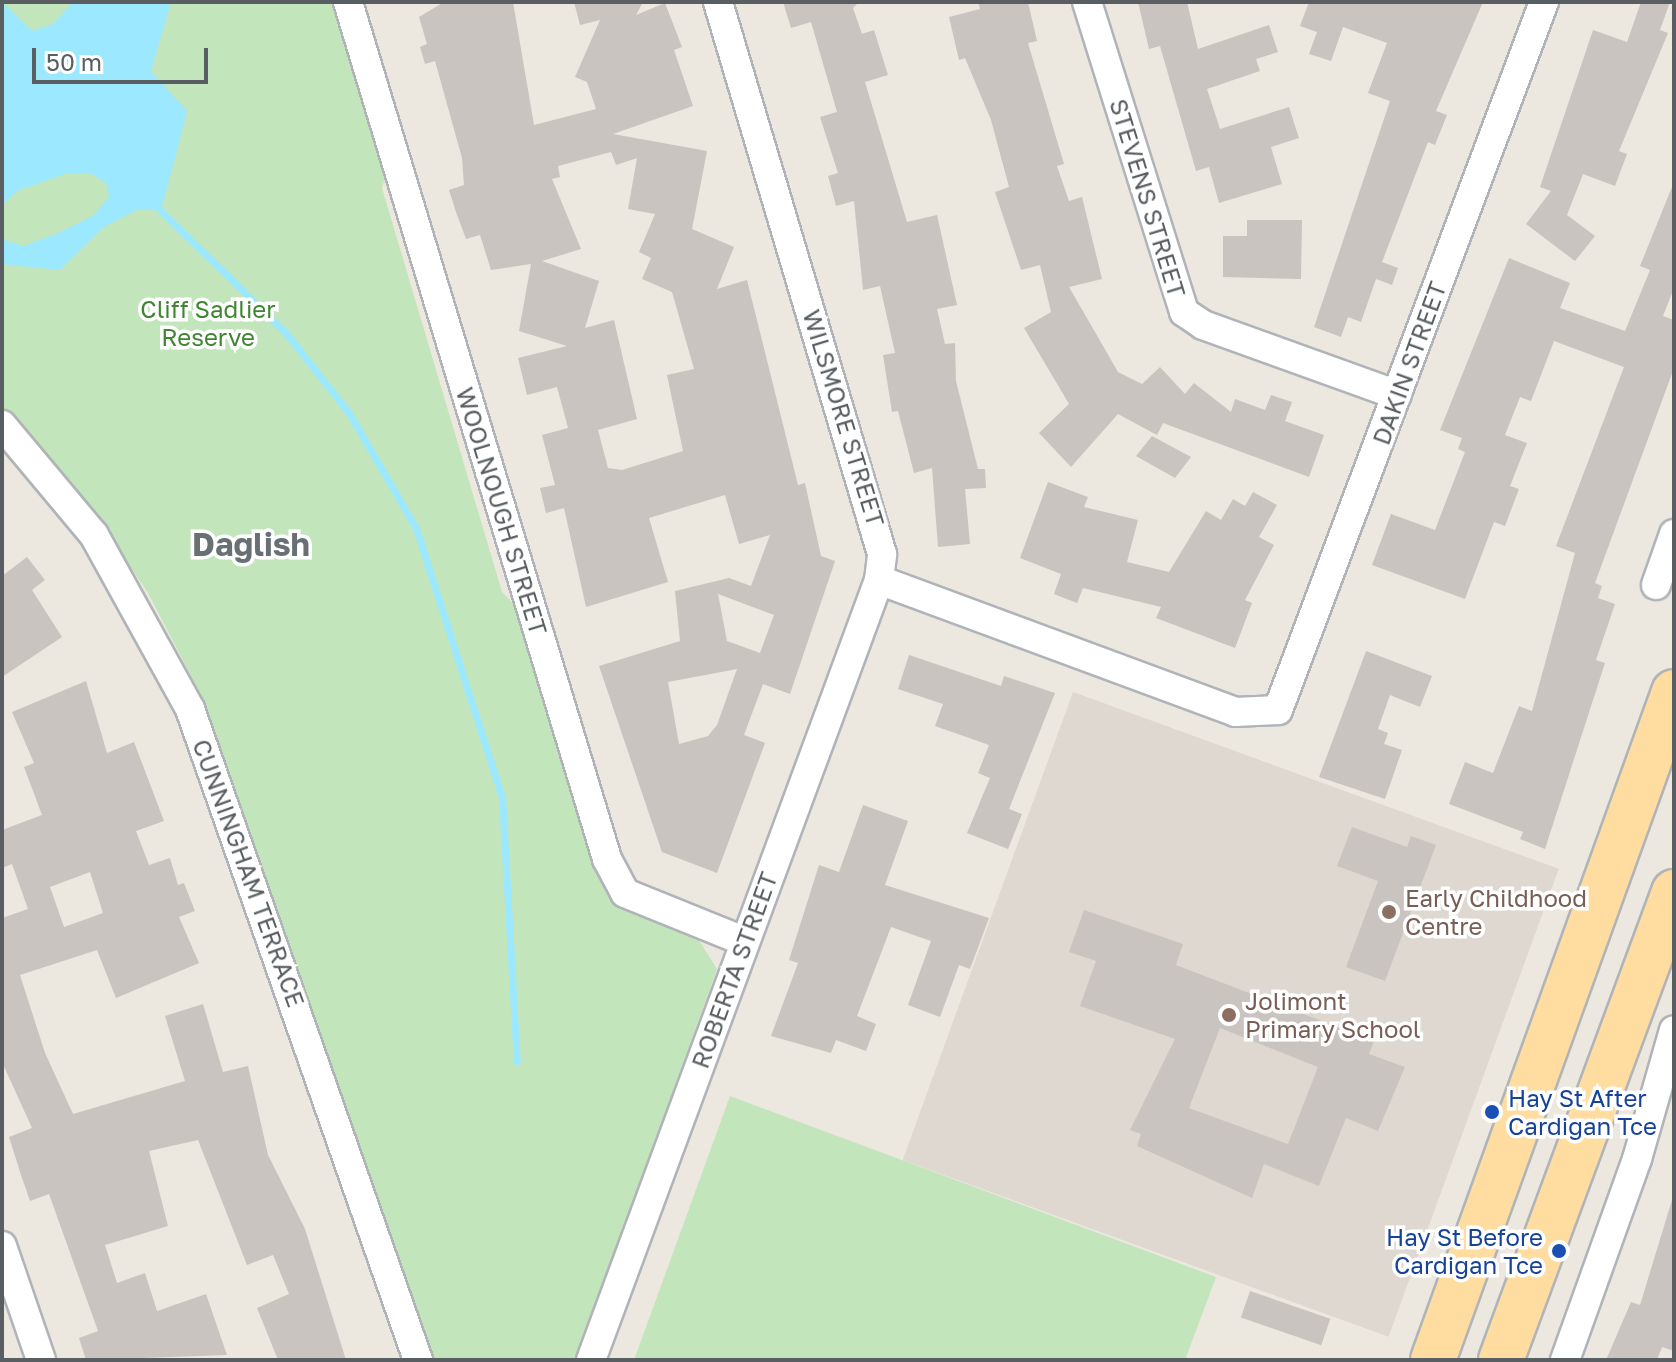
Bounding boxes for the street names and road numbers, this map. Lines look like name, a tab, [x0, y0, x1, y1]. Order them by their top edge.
street label: STEVENS STREET	[1104, 95, 1192, 301]
street label: DAKIN STREET	[1366, 278, 1452, 448]
street label: WILSMORE STREET	[797, 306, 891, 530]
street label: WOOLNOUGH STREET	[451, 384, 553, 638]
street label: CUNNINGHAM TERRACE	[187, 735, 311, 1011]
street label: ROBERTA STREET	[685, 868, 783, 1072]

